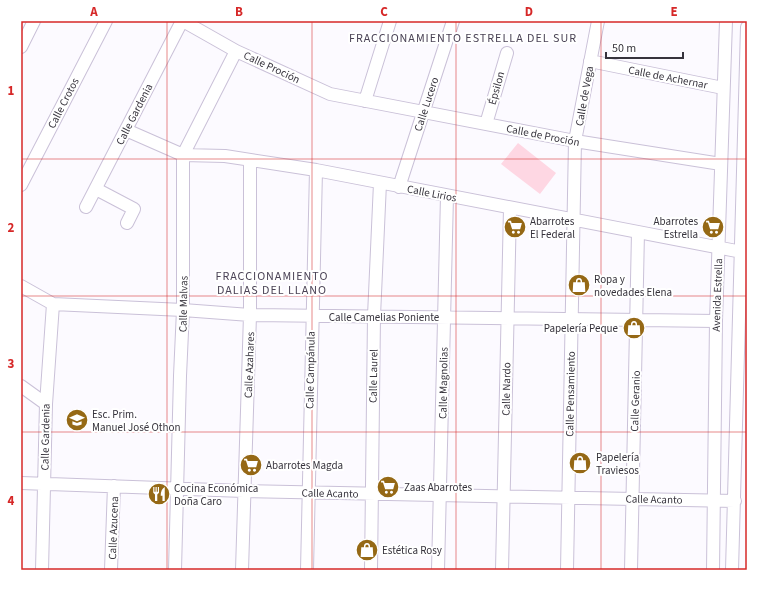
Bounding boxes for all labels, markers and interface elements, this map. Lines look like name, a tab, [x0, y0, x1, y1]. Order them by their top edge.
text: A	[89, 3, 98, 21]
text: B	[235, 3, 243, 21]
text: C	[380, 3, 388, 21]
text: D	[525, 3, 533, 21]
text: E	[670, 3, 678, 21]
district label: FRACCIONAMIENTO ESTRELLA DEL SUR	[349, 30, 577, 47]
scale bar	[606, 34, 683, 60]
text: 50 m	[612, 40, 636, 57]
street label: Calle Proción	[241, 48, 302, 87]
street label: Calle de Achernar	[627, 62, 709, 93]
street label: Calle de Vega	[572, 65, 597, 127]
street label: Épsilon	[485, 70, 508, 107]
street label: Calle Crotos	[44, 75, 83, 131]
street label: Calle Lucero	[411, 75, 442, 133]
street label: Calle Gardenia	[113, 81, 156, 147]
text: 1	[8, 82, 15, 100]
street label: Calle de Proción	[505, 121, 581, 150]
street label: Calle Lirios	[406, 181, 458, 206]
supermarket icon: Abarrotes El Federal	[502, 214, 528, 240]
place label: Abarrotes El Federal	[530, 214, 575, 242]
place label: Abarrotes Estrella	[654, 214, 698, 242]
supermarket icon: Abarrotes Estrella	[700, 214, 726, 240]
text: 2	[8, 219, 15, 237]
street label: Avenida Estrella	[709, 258, 726, 332]
district label: FRACCIONAMIENTO DALIAS DEL LLANO	[216, 268, 328, 299]
shop icon: Ropa y novedades Elena	[566, 272, 592, 298]
place label: Ropa y novedades Elena	[594, 272, 672, 300]
street label: Calle Malvas	[176, 275, 191, 332]
street label: Calle Camelias Poniente	[329, 310, 440, 325]
shop icon: Papelería Peque	[621, 315, 647, 341]
place label: Papelería Peque	[544, 321, 619, 336]
street label: Calle Azahares	[241, 331, 258, 398]
street label: Calle Campánula	[302, 331, 319, 409]
street label: Calle Magnolias	[435, 347, 452, 419]
street label: Calle Laurel	[366, 349, 381, 403]
street label: Calle Pensamiento	[562, 351, 579, 437]
text: 3	[8, 355, 15, 373]
street label: Calle Nardo	[499, 362, 514, 416]
street label: Calle Geranio	[627, 370, 644, 432]
street label: Calle Gardenia	[37, 403, 54, 471]
school or university icon: Esc. Prim. Manuel José Othon	[64, 407, 90, 433]
place label: Esc. Prim. Manuel José Othon	[92, 407, 180, 435]
shop icon: Papelería Traviesos	[567, 450, 593, 476]
place label: Papelería Traviesos	[596, 450, 639, 478]
supermarket icon: Abarrotes Magda	[238, 452, 264, 478]
place label: Abarrotes Magda	[266, 458, 343, 473]
supermarket icon: Zaas Abarrotes	[375, 474, 401, 500]
place label: Zaas Abarrotes	[404, 480, 472, 495]
restaurant icon: Cocina Económica Doña Caro	[146, 481, 172, 507]
place label: Cocina Económica Doña Caro	[174, 481, 258, 509]
street label: Calle Acanto	[301, 486, 359, 501]
text: 4	[8, 492, 15, 510]
street label: Calle Acanto	[625, 492, 683, 507]
street label: Calle Azucena	[105, 496, 122, 560]
shop icon: Estética Rosy	[354, 537, 380, 563]
place label: Estética Rosy	[382, 543, 442, 558]

